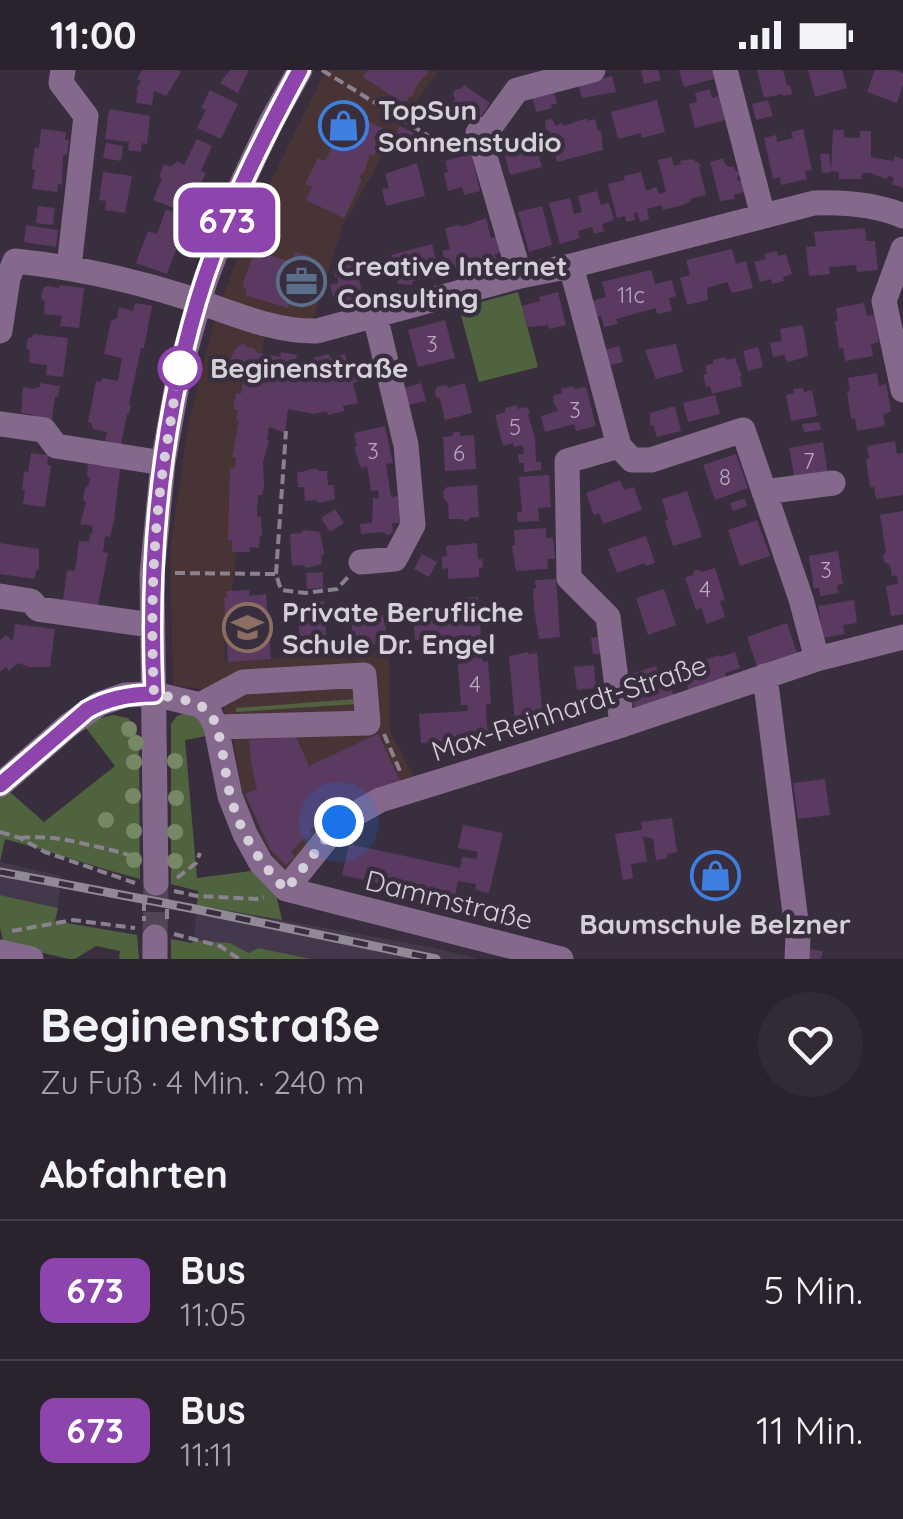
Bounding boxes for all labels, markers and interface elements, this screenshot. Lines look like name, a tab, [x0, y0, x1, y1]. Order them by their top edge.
text: 11:00	[50, 11, 137, 59]
place label: TopSun Sonnenstudio	[378, 92, 562, 159]
shop icon: TopSun Sonnenstudio	[317, 100, 369, 152]
line badge: 673	[170, 188, 284, 252]
text: 673	[198, 198, 256, 242]
place label: Creative Internet Consulting	[337, 248, 567, 315]
office icon: Creative Internet Consulting	[276, 256, 328, 308]
house number: 11c	[617, 281, 645, 309]
house number: 3	[426, 330, 438, 358]
marker: Beginenstraße	[159, 347, 201, 389]
place label: Beginenstraße	[210, 350, 409, 385]
house number: 3	[569, 396, 581, 424]
house number: 5	[509, 413, 521, 441]
house number: 3	[367, 437, 379, 465]
house number: 6	[453, 439, 465, 467]
house number: 7	[803, 447, 815, 475]
house number: 8	[719, 463, 731, 491]
house number: 3	[820, 556, 832, 584]
house number: 4	[699, 575, 711, 603]
place label: Private Berufliche Schule Dr. Engel	[282, 594, 524, 661]
school or university icon: Private Berufliche Schule Dr. Engel	[221, 602, 273, 654]
street label: Max-Reinhardt-Straße	[427, 647, 711, 769]
house number: 4	[469, 670, 481, 698]
your location	[314, 797, 364, 847]
shop icon: Baumschule Belzner	[689, 850, 741, 902]
street label: Dammstraße	[362, 862, 536, 937]
place label: Baumschule Belzner	[579, 906, 851, 941]
button: heart	[758, 992, 863, 1097]
text: Beginenstraße	[40, 994, 380, 1054]
text: Zu Fuß · 4 Min. · 240 m	[40, 1062, 364, 1102]
text: Abfahrten	[40, 1150, 228, 1198]
text: Bus	[180, 1246, 246, 1294]
text: 5 Min.	[764, 1266, 863, 1314]
text: 673	[66, 1268, 124, 1312]
text: 11:05	[180, 1294, 246, 1334]
text: Bus	[180, 1386, 246, 1434]
text: 11 Min.	[756, 1406, 863, 1454]
text: 673	[66, 1408, 124, 1452]
text: 11:11	[180, 1434, 233, 1474]

